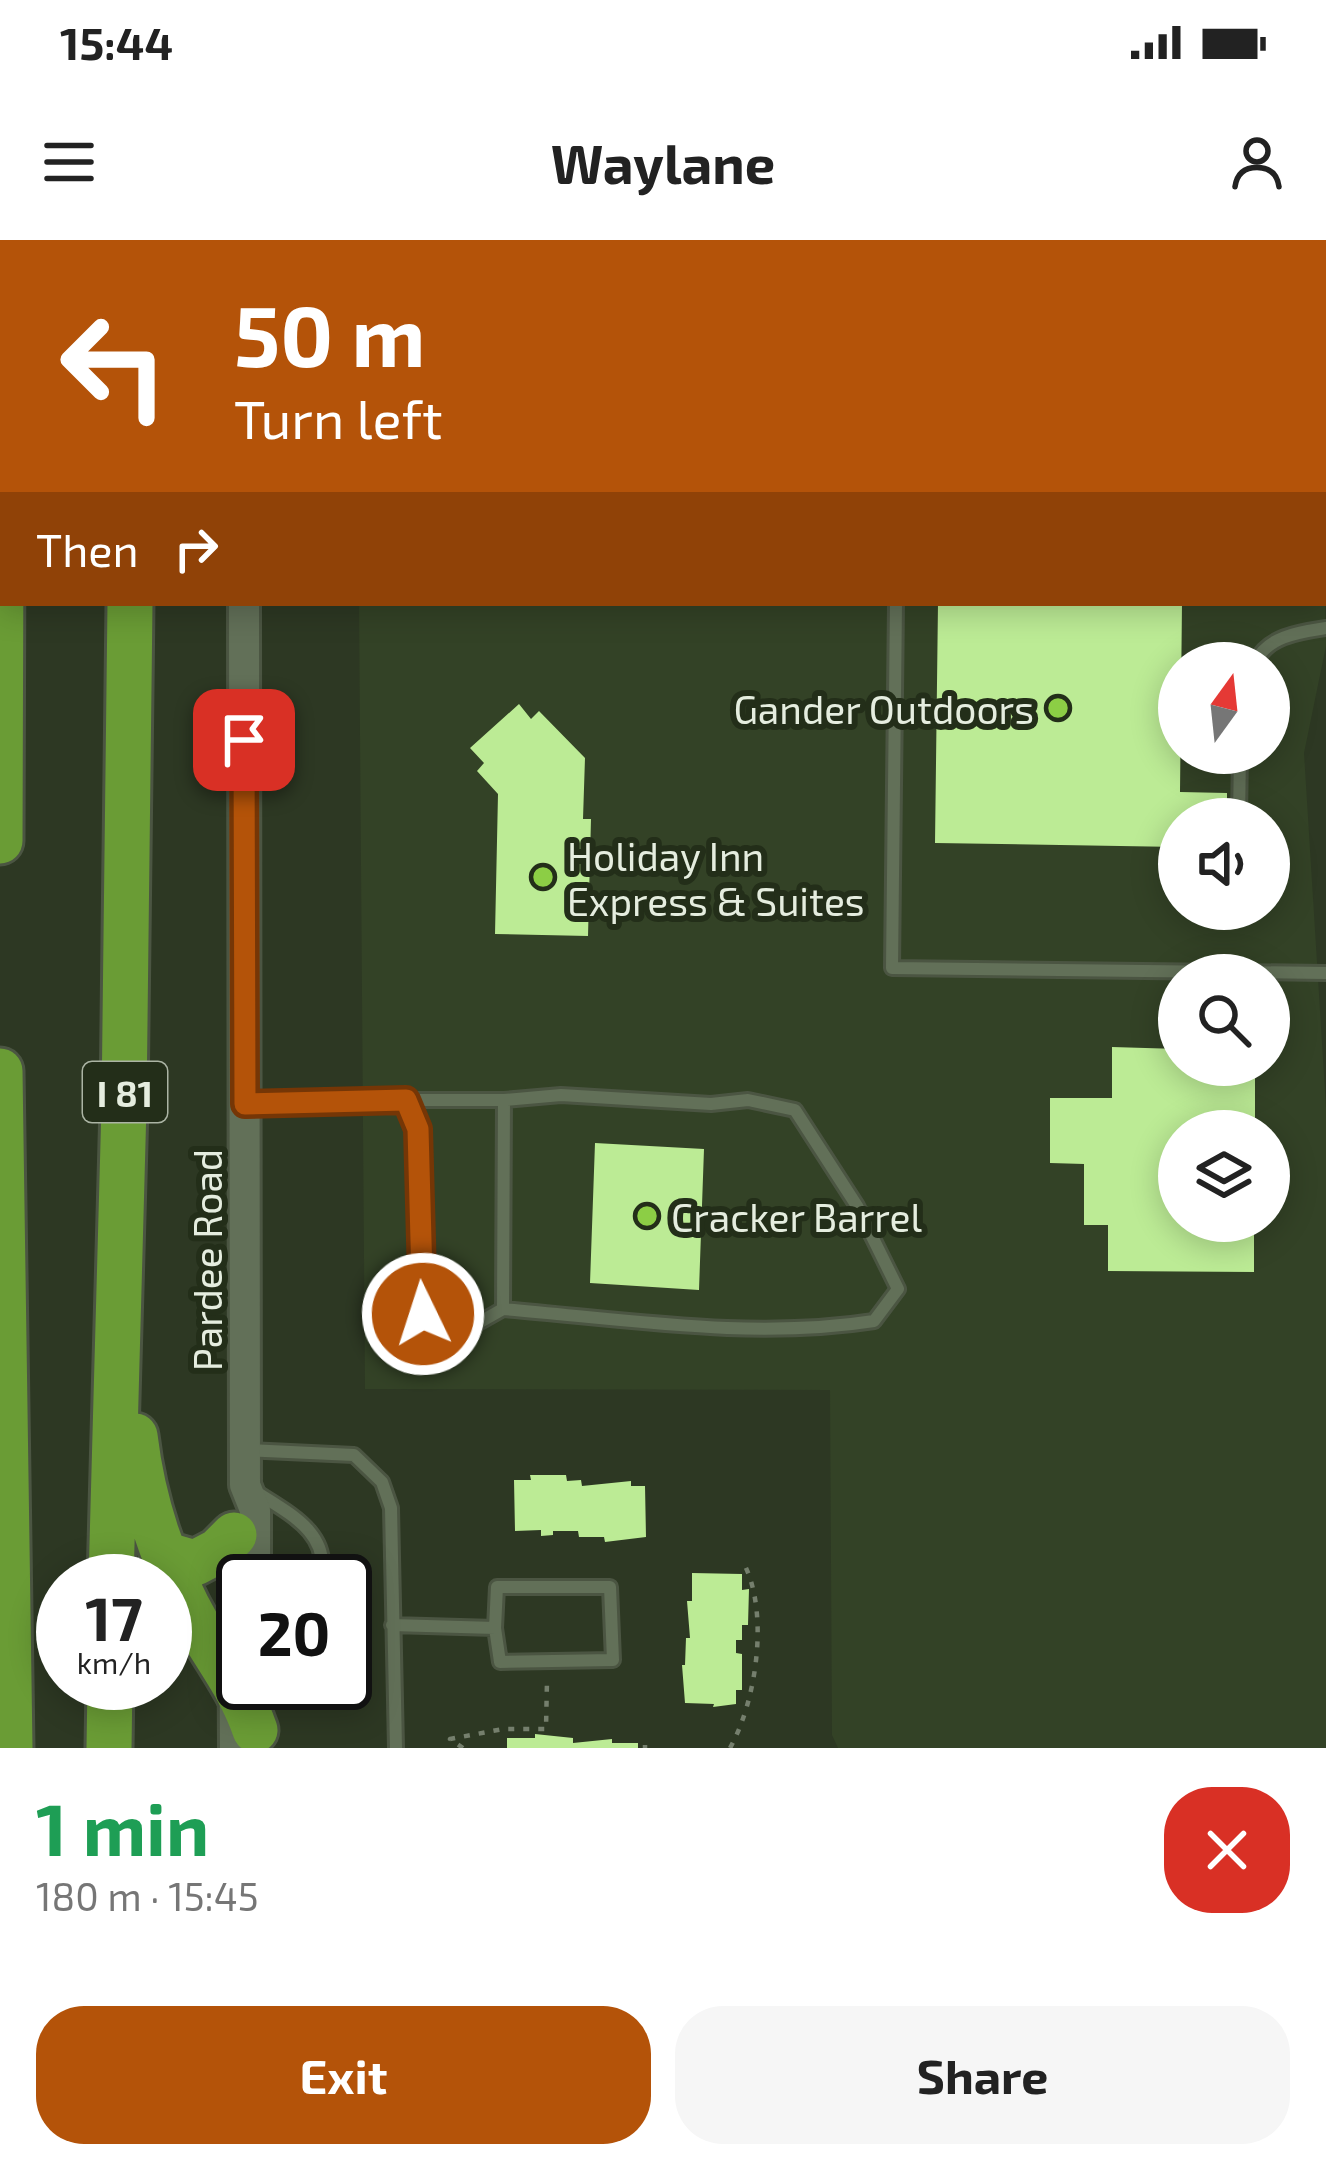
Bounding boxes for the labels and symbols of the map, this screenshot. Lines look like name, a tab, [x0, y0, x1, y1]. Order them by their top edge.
north arrow	[1158, 642, 1290, 774]
place label: Gander Outdoors	[733, 685, 1034, 732]
pin	[193, 689, 295, 791]
marker: Gander Outdoors	[1045, 695, 1071, 721]
place label: Holiday Inn Express & Suites	[567, 832, 865, 924]
marker: Holiday Inn Express & Suites	[530, 864, 556, 890]
road number: I 81	[83, 1062, 167, 1122]
street label: Pardee Road	[183, 1149, 230, 1371]
place label: Cracker Barrel	[671, 1193, 922, 1240]
marker: Cracker Barrel	[634, 1203, 660, 1229]
position arrow	[360, 1251, 486, 1377]
speed limit sign: 20	[216, 1554, 372, 1710]

